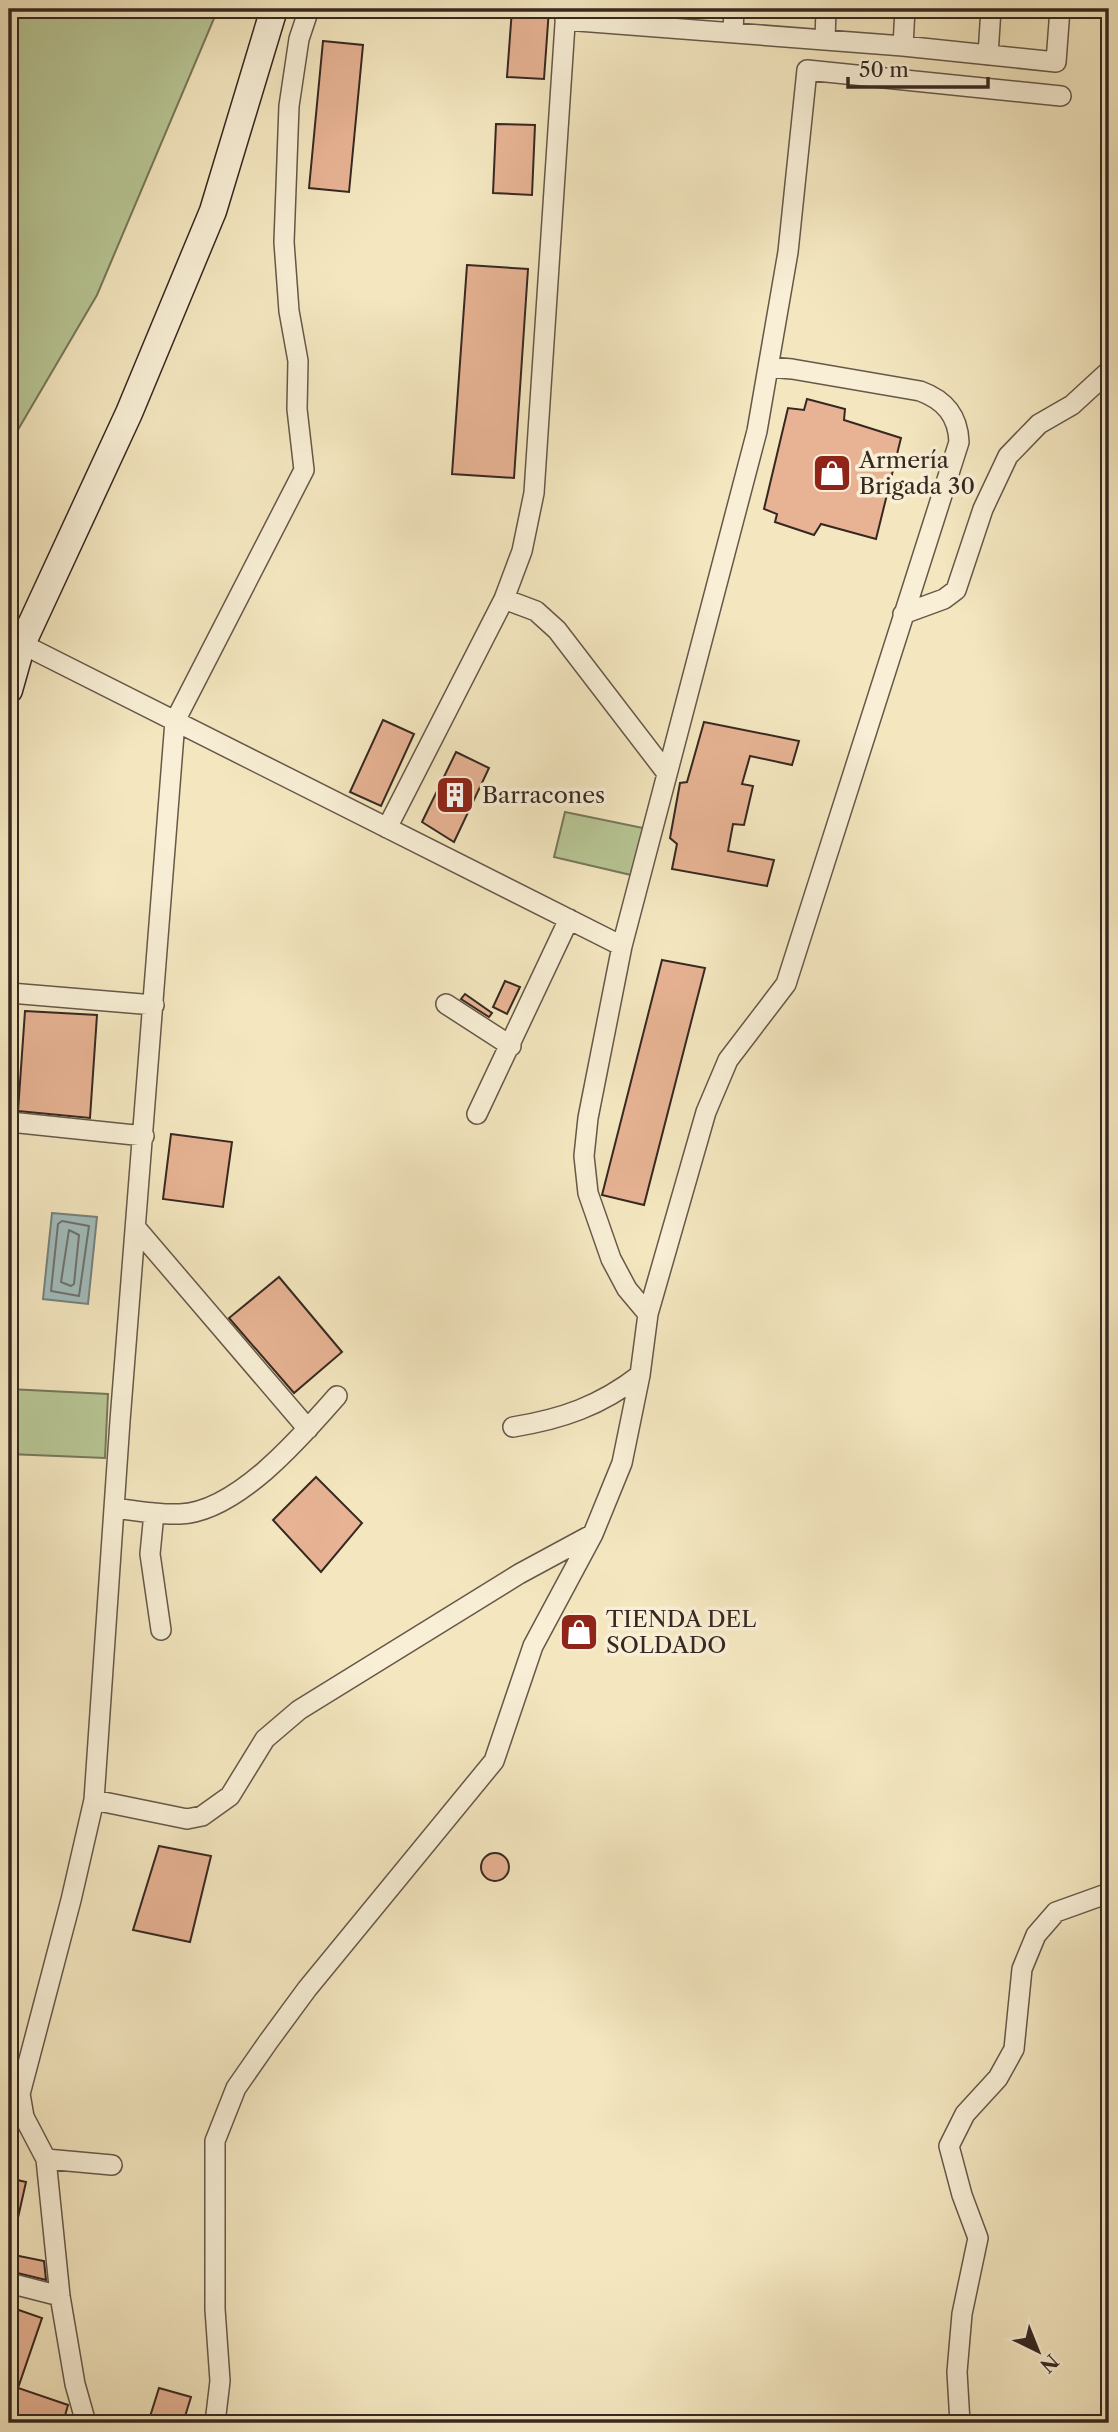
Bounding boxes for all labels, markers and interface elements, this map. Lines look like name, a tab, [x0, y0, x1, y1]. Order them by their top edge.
scale bar	[848, 46, 988, 90]
text: 50 m	[859, 57, 909, 82]
place label: Armería Brigada 30	[858, 446, 975, 500]
shop icon: Armería Brigada 30	[811, 452, 853, 494]
building icon: Barracones	[434, 774, 476, 816]
place label: Barracones	[482, 781, 605, 809]
place label: TIENDA DEL SOLDADO	[606, 1605, 756, 1659]
shop icon: TIENDA DEL SOLDADO	[558, 1611, 600, 1653]
north arrow	[1002, 2316, 1072, 2386]
text: N	[1035, 2349, 1063, 2377]

